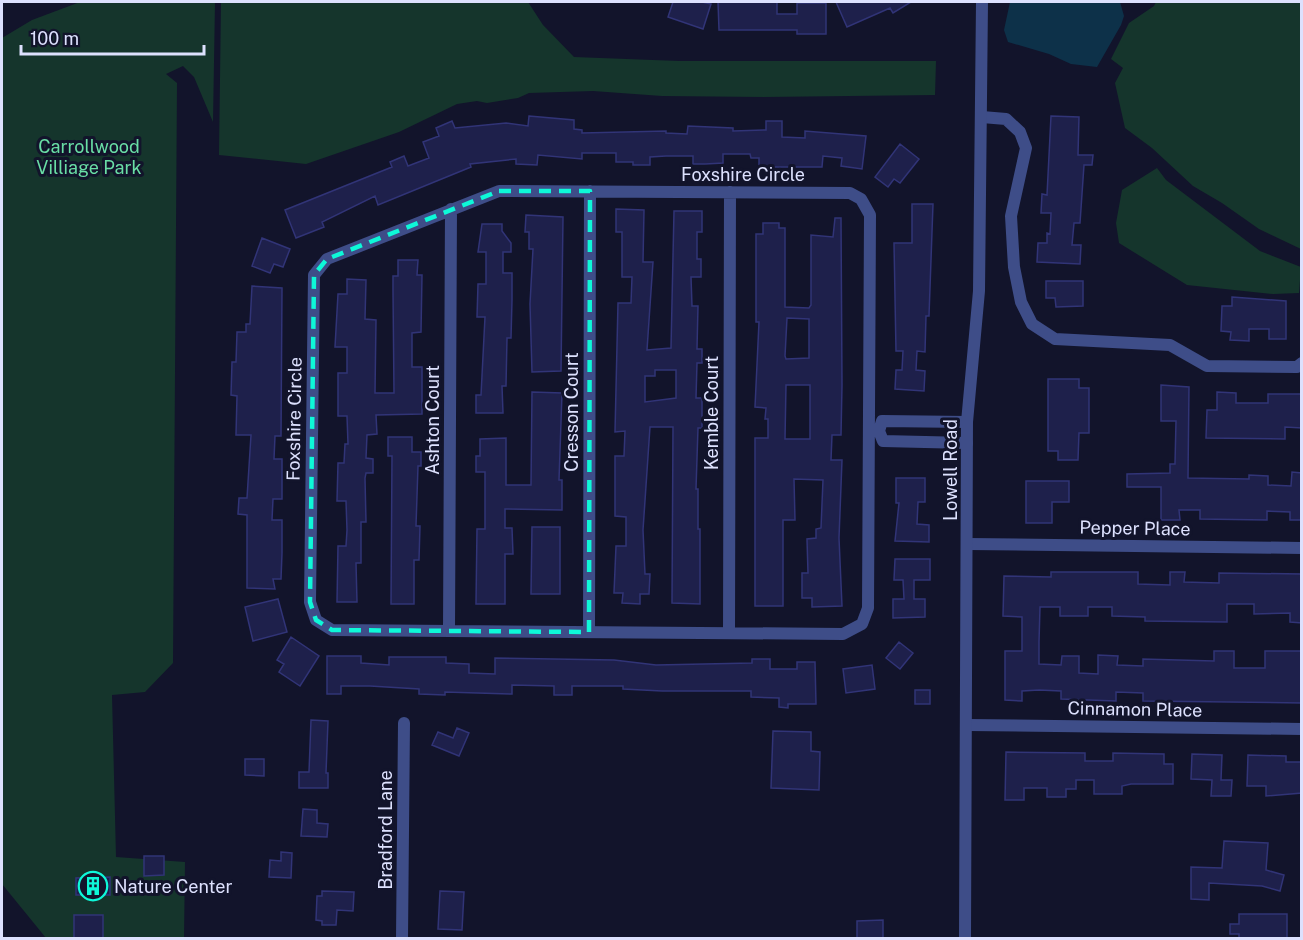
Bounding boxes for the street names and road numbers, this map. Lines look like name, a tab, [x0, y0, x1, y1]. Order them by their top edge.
street label: Foxshire Circle	[681, 164, 805, 185]
street label: Cresson Court	[561, 352, 582, 472]
street label: Kemble Court	[701, 356, 722, 470]
street label: Foxshire Circle	[282, 357, 306, 481]
street label: Ashton Court	[422, 365, 443, 475]
street label: Lowell Road	[940, 419, 961, 521]
street label: Pepper Place	[1079, 517, 1191, 539]
street label: Cinnamon Place	[1067, 697, 1203, 721]
street label: Bradford Lane	[375, 770, 396, 890]

